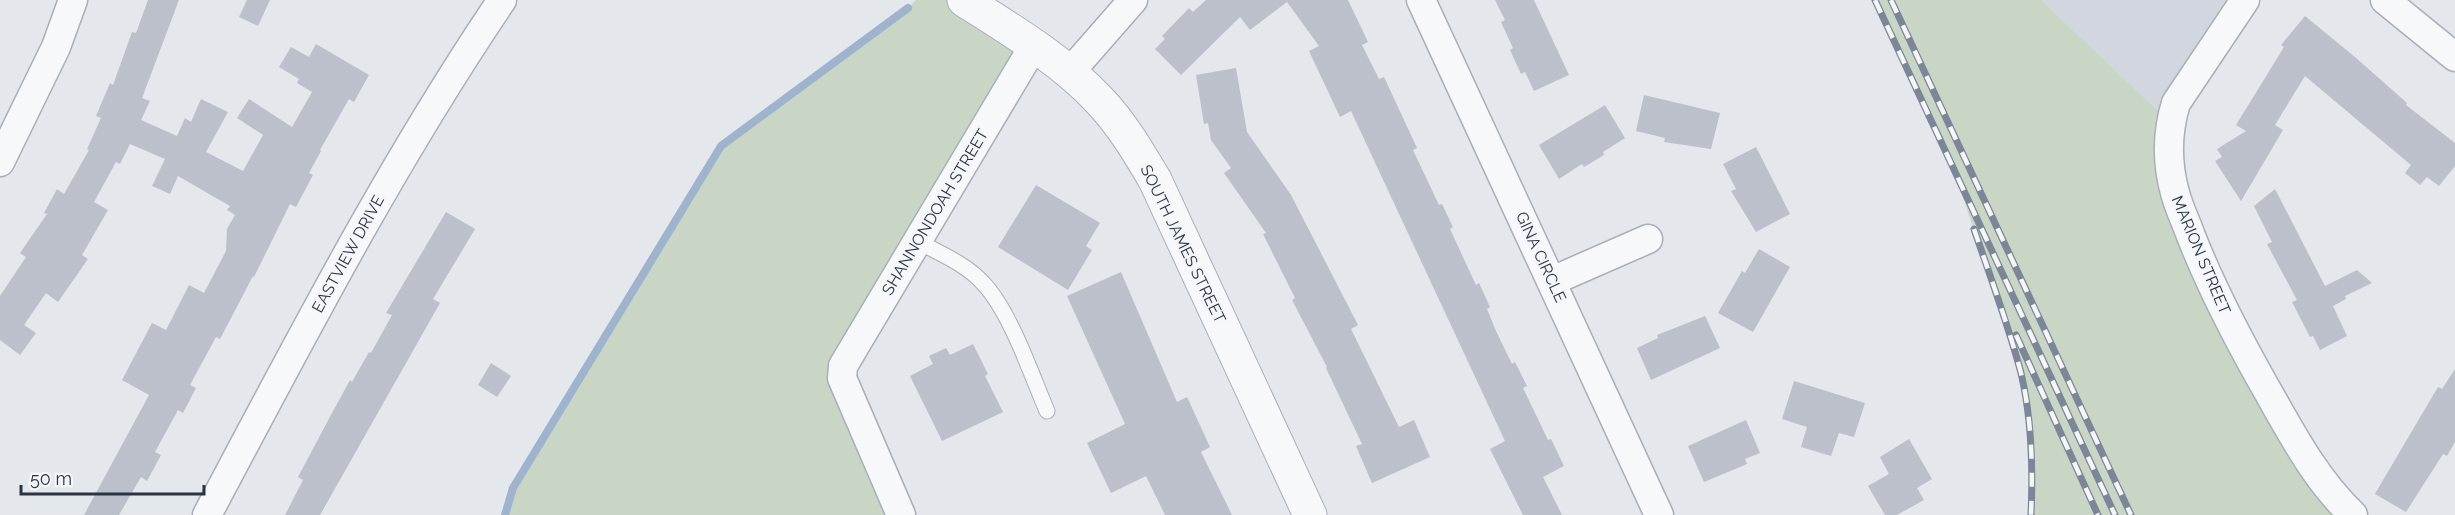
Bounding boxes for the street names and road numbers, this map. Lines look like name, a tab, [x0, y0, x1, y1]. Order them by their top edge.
street label: SHANNONDOAH STREET	[878, 125, 992, 298]
street label: SOUTH JAMES STREET	[1136, 162, 1230, 327]
street label: EASTVIEW DRIVE	[308, 192, 388, 316]
street label: MARION STREET	[2167, 193, 2235, 317]
street label: GINA CIRCLE	[1512, 209, 1570, 305]

